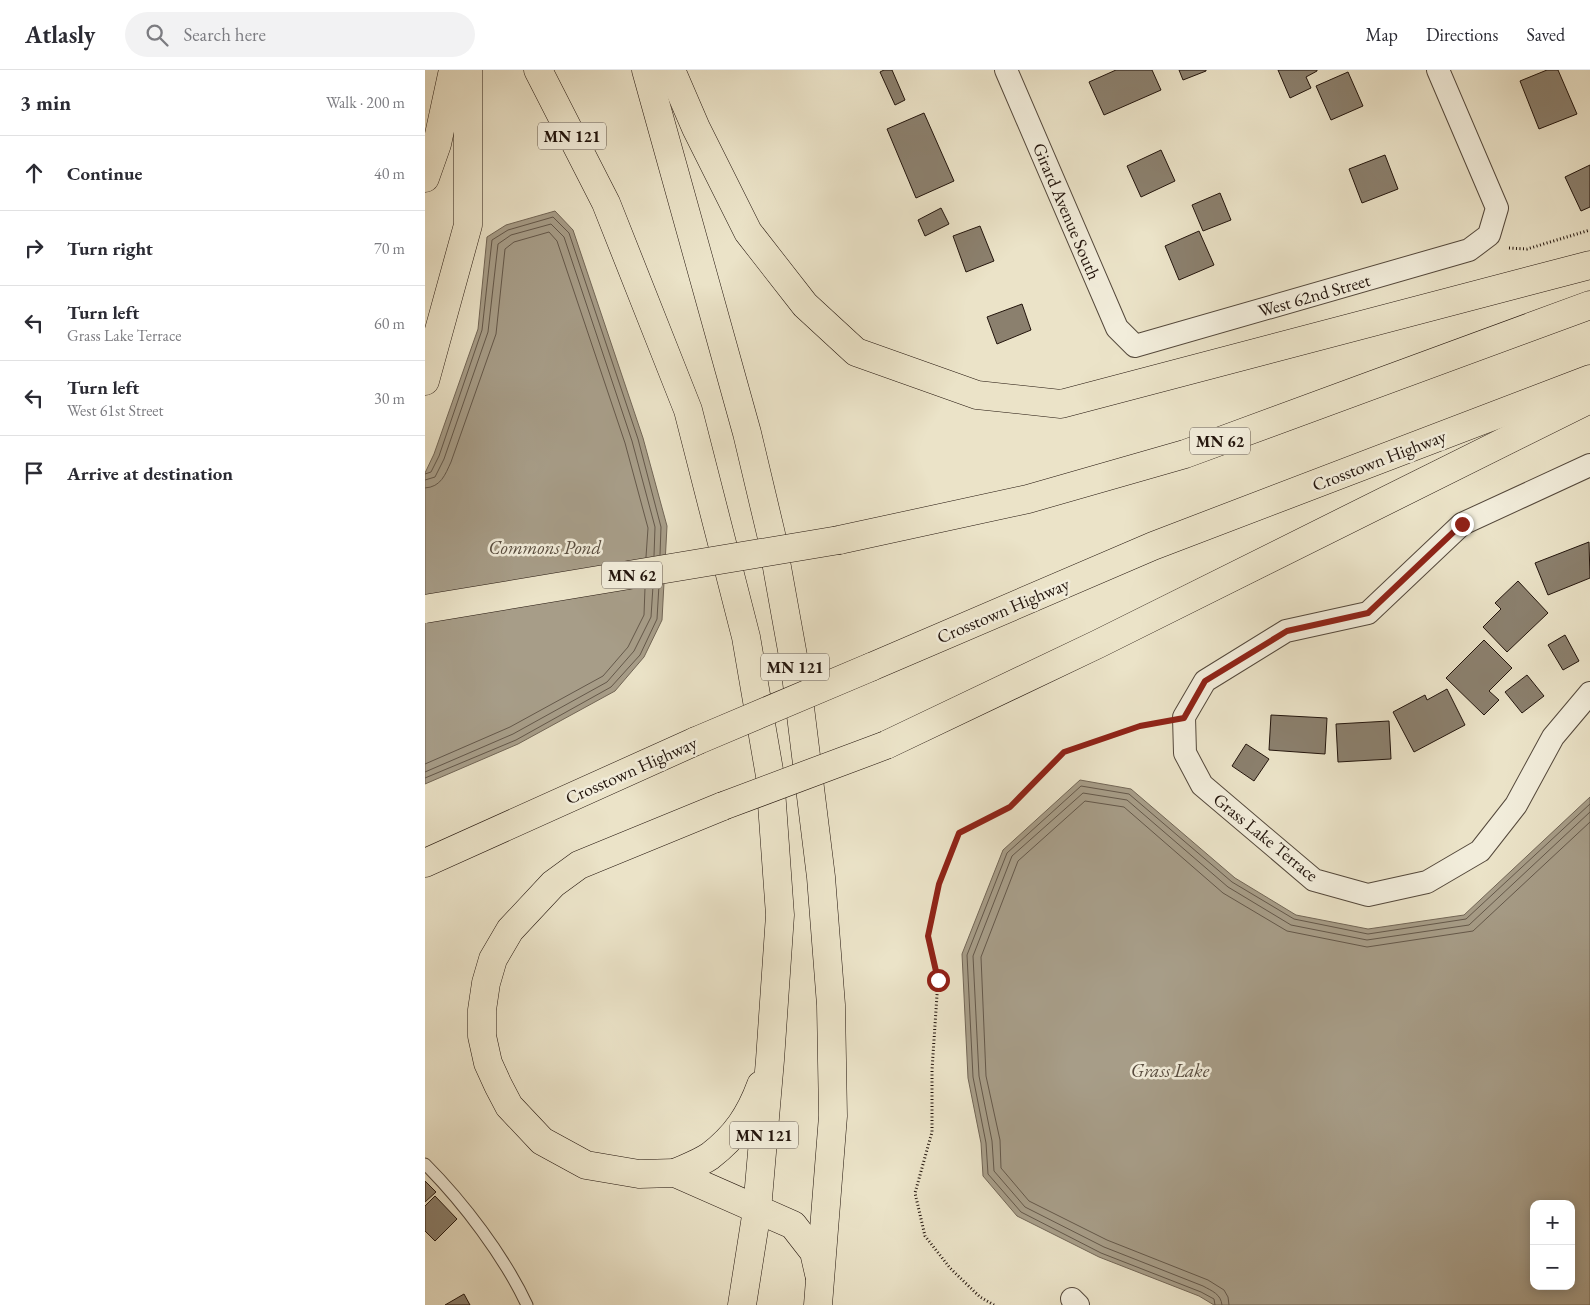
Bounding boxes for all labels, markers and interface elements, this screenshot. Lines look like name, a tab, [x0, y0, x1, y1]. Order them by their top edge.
search box	[125, 12, 475, 57]
text: Atlasly	[25, 19, 95, 50]
icon: search	[143, 21, 171, 49]
text: Search here	[183, 22, 266, 47]
text: Map	[1366, 23, 1398, 46]
text: Directions	[1426, 23, 1498, 46]
text: Saved	[1526, 23, 1565, 46]
text: 3 min	[20, 89, 71, 116]
text: Walk · 200 m	[326, 92, 405, 113]
road number: MN 121	[538, 122, 606, 150]
street label: Girard Avenue South	[1028, 139, 1106, 283]
icon: ahead	[20, 159, 48, 187]
text: Continue	[67, 161, 142, 186]
text: 40 m	[374, 163, 405, 184]
icon: right	[20, 234, 48, 262]
text: Turn right	[67, 236, 153, 261]
text: 70 m	[374, 238, 405, 259]
street label: West 62nd Street	[1255, 268, 1373, 322]
text: Turn left	[67, 300, 139, 325]
icon: left	[20, 309, 48, 337]
text: 60 m	[374, 313, 405, 334]
text: Grass Lake Terrace	[67, 325, 181, 346]
text: Turn left	[67, 375, 139, 400]
icon: left	[20, 384, 48, 412]
text: 30 m	[374, 388, 405, 409]
text: West 61st Street	[67, 400, 164, 421]
street label: Crosstown Highway	[1309, 424, 1449, 496]
road number: MN 62	[1190, 428, 1250, 454]
icon: arrive	[20, 459, 48, 487]
text: Arrive at destination	[67, 461, 233, 486]
route end	[1451, 513, 1474, 536]
water label: Commons Pond	[489, 535, 602, 560]
road number: MN 62	[602, 562, 662, 588]
street label: Crosstown Highway	[933, 572, 1073, 648]
road number: MN 121	[761, 654, 829, 680]
street label: Crosstown Highway	[562, 731, 700, 809]
street label: Grass Lake Terrace	[1209, 788, 1323, 886]
route start	[927, 969, 950, 992]
water label: Grass Lake	[1131, 1058, 1210, 1083]
road number: MN 121	[730, 1122, 798, 1148]
map controls	[1530, 1200, 1575, 1290]
button: +	[1530, 1200, 1575, 1245]
button: −	[1530, 1245, 1575, 1290]

